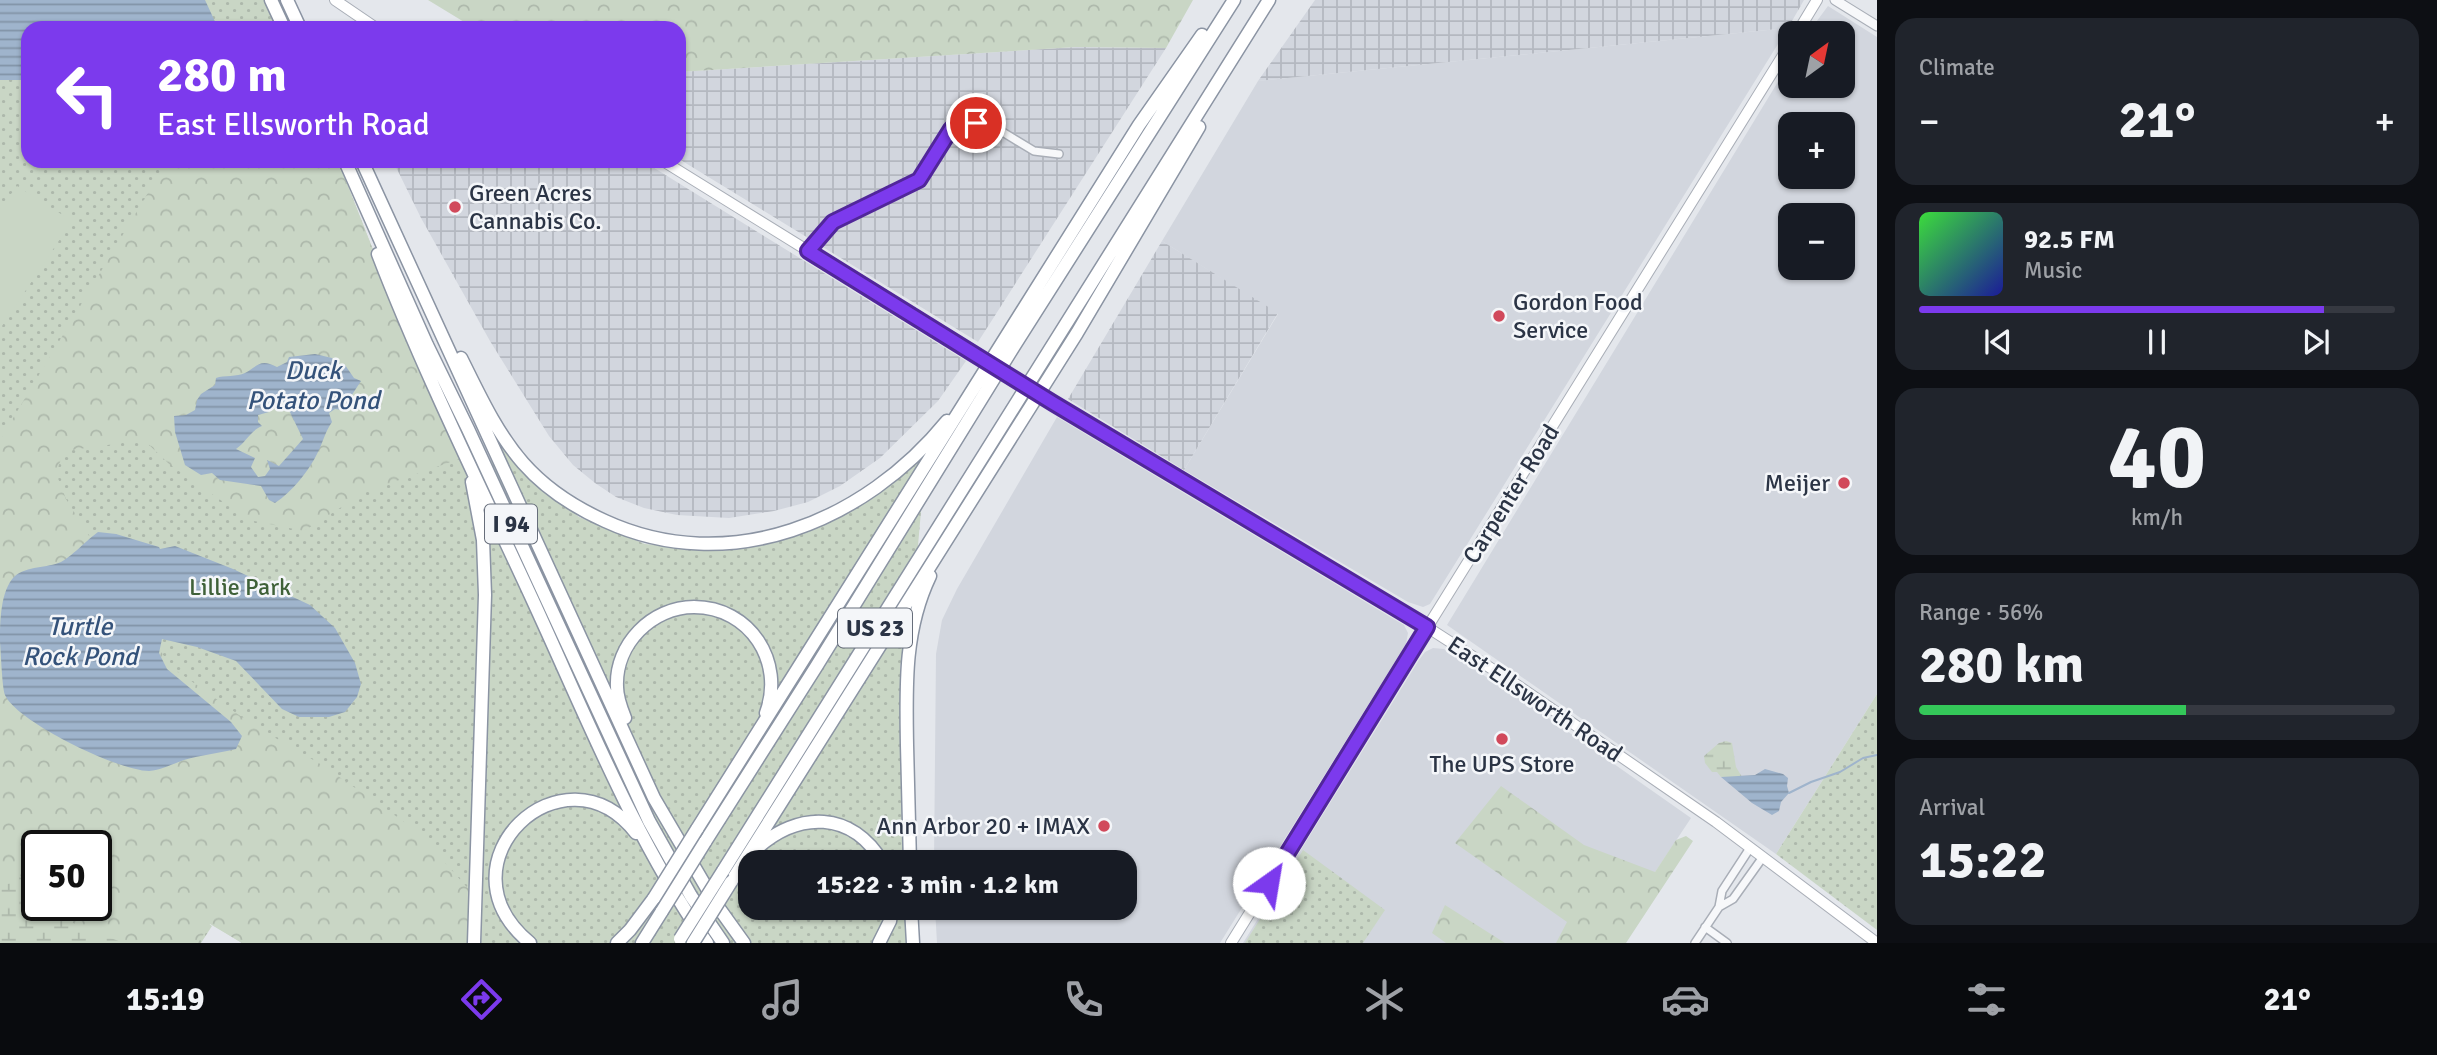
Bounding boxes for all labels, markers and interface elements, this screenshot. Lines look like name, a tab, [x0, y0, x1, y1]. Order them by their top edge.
north arrow	[1778, 21, 1855, 98]
map controls	[1778, 21, 1855, 280]
text: 280 m	[157, 45, 287, 105]
icon: left	[42, 49, 133, 140]
text: Climate	[1919, 53, 1995, 82]
text: 21°	[2119, 88, 2195, 152]
pin	[946, 93, 1006, 153]
text: −	[1919, 98, 1940, 145]
text: +	[2374, 98, 2395, 145]
icon: arrive	[957, 104, 995, 142]
text: East Ellsworth Road	[157, 105, 430, 144]
button: +	[1778, 112, 1855, 189]
place label: Green Acres Cannabis Co.	[469, 178, 602, 236]
marker: Green Acres Cannabis Co.	[447, 199, 463, 215]
button: −	[1778, 203, 1855, 280]
text: 92.5 FM	[2024, 224, 2115, 256]
text: Music	[2024, 256, 2082, 285]
place label: Gordon Food Service	[1513, 287, 1643, 345]
marker: Gordon Food Service	[1491, 308, 1507, 324]
icon: previous	[1979, 323, 2017, 361]
icon: pause	[2138, 323, 2176, 361]
icon: next	[2297, 323, 2335, 361]
water label: Duck Potato Pond	[247, 355, 383, 417]
text: 40	[2108, 401, 2206, 514]
street label: Carpenter Road	[1456, 419, 1566, 569]
place label: Meijer	[1765, 468, 1830, 498]
marker: Meijer	[1836, 475, 1852, 491]
text: km/h	[2131, 503, 2183, 532]
road number: I 94	[485, 504, 537, 544]
park label: Lillie Park	[189, 572, 291, 602]
text: Range · 56%	[1919, 598, 2043, 627]
road number: US 23	[838, 608, 912, 648]
water label: Turtle Rock Pond	[22, 611, 141, 673]
street label: East Ellsworth Road	[1442, 629, 1628, 769]
text: 280 km	[1919, 633, 2084, 697]
marker: The UPS Store	[1494, 731, 1510, 747]
place label: The UPS Store	[1430, 749, 1574, 779]
text: Arrival	[1919, 793, 1985, 822]
place label: Ann Arbor 20 + IMAX	[876, 811, 1090, 841]
marker: Ann Arbor 20 + IMAX	[1096, 818, 1112, 834]
text: 15:22	[1919, 828, 2047, 892]
speed limit sign: 50	[21, 830, 112, 921]
position arrow	[1232, 846, 1306, 920]
text: 15:22 · 3 min · 1.2 km	[816, 869, 1059, 901]
icon: directions	[457, 975, 506, 1024]
icon: music	[758, 975, 807, 1024]
icon: phone	[1059, 975, 1108, 1024]
icon: climate	[1360, 975, 1409, 1024]
icon: car	[1661, 975, 1710, 1024]
icon: filters	[1962, 975, 2011, 1024]
text: 15:19	[126, 980, 205, 1019]
text: 21°	[2263, 980, 2311, 1019]

